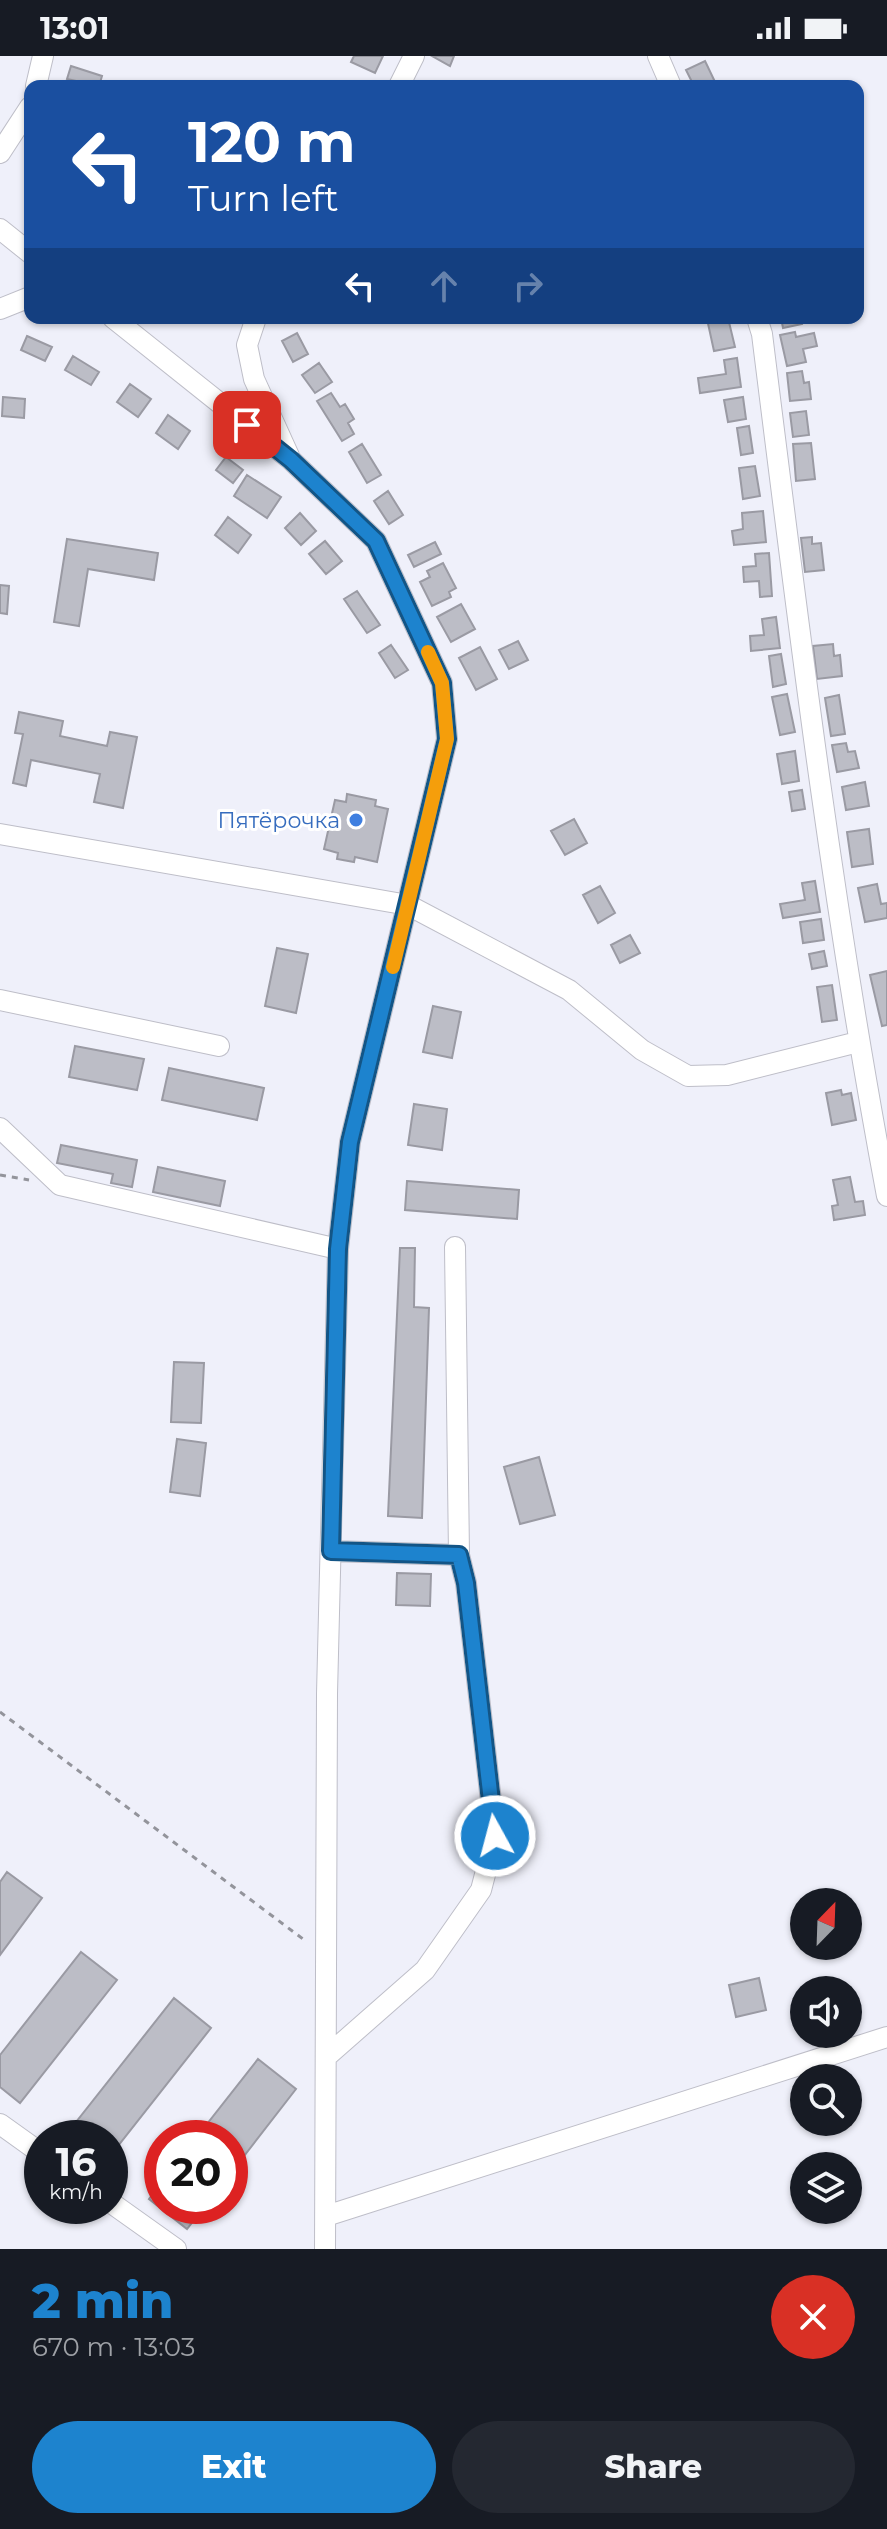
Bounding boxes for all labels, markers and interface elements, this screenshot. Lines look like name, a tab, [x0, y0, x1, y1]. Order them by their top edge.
text: 13:01	[40, 10, 109, 47]
text: 120 m	[188, 108, 356, 176]
icon: left	[56, 112, 160, 216]
text: Turn left	[188, 176, 339, 220]
icon: left	[338, 264, 382, 308]
icon: ahead	[422, 264, 466, 308]
icon: right	[506, 264, 550, 308]
pin	[213, 391, 281, 459]
icon: arrive	[225, 403, 269, 447]
place label: Пятёрочка	[217, 807, 340, 834]
marker: Пятёрочка	[347, 811, 365, 829]
position arrow	[453, 1794, 537, 1878]
north arrow	[790, 1888, 862, 1960]
map controls	[790, 1888, 862, 2224]
button: sound	[790, 1976, 862, 2048]
button: search	[790, 2064, 862, 2136]
speed limit sign: 20	[144, 2120, 248, 2224]
text: 16	[55, 2137, 97, 2186]
button: layers	[790, 2152, 862, 2224]
text: km/h	[49, 2180, 103, 2204]
text: 2 min	[32, 2272, 173, 2330]
button: close	[771, 2275, 855, 2359]
text: 670 m · 13:03	[32, 2331, 195, 2363]
button: Exit	[32, 2421, 436, 2513]
button: Share	[452, 2421, 855, 2513]

